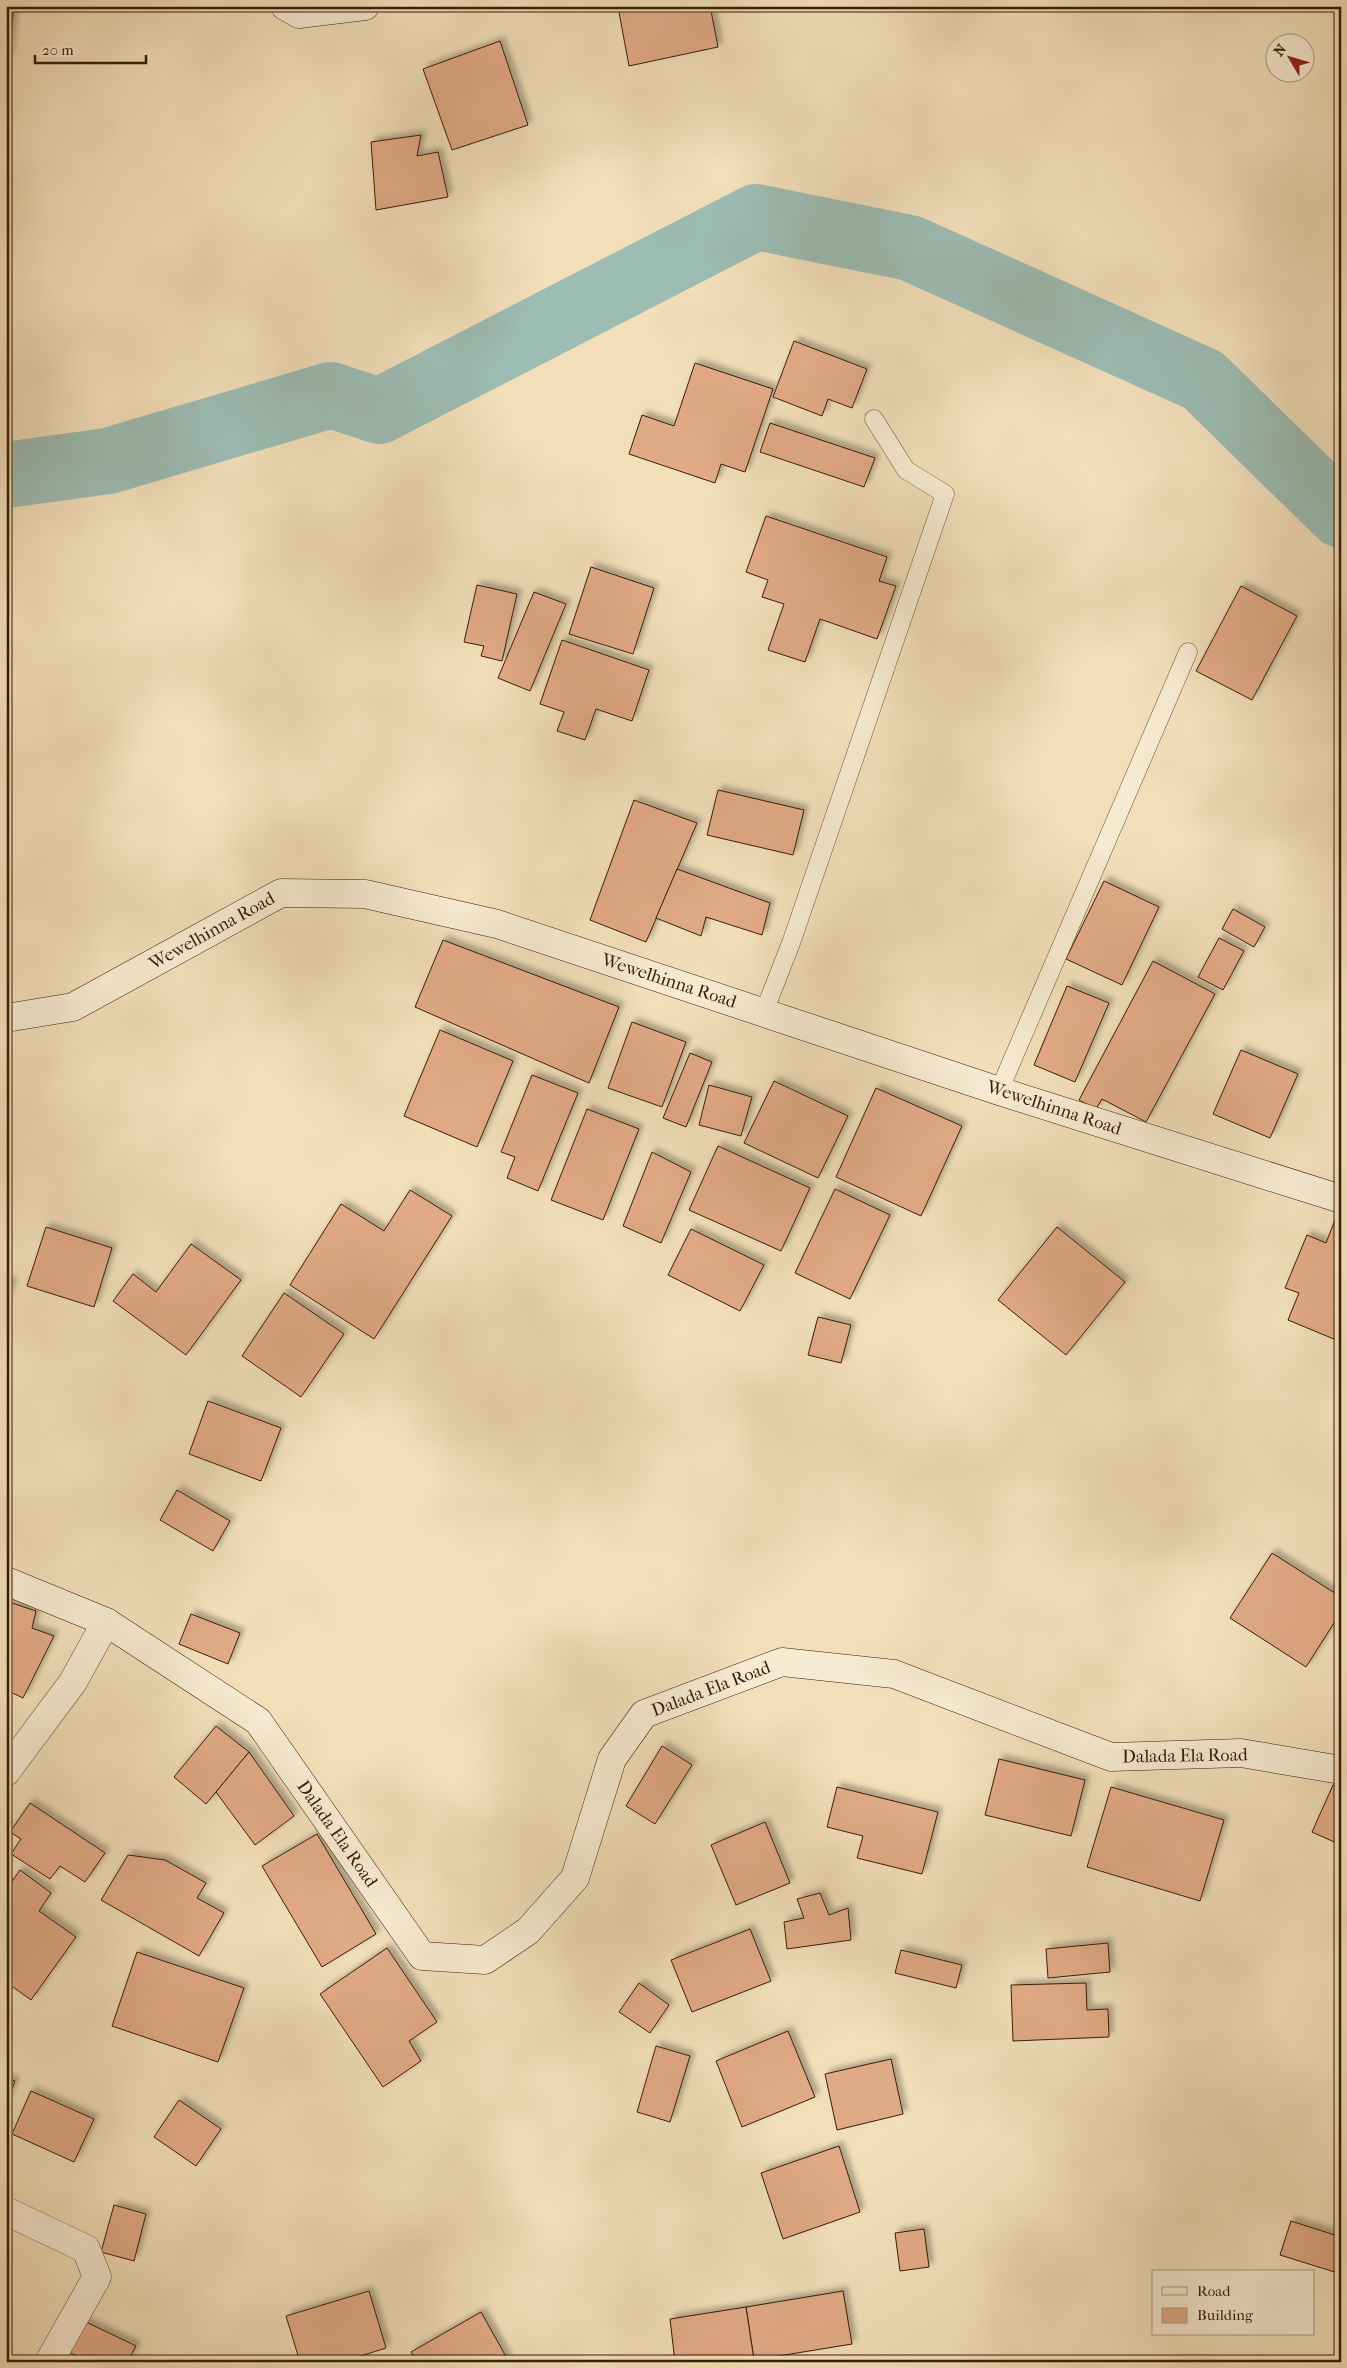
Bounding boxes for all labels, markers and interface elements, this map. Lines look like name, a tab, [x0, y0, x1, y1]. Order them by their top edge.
scale bar	[35, 32, 146, 64]
north arrow	[1264, 32, 1314, 82]
text: 20 m	[42, 41, 74, 59]
text: N	[1270, 41, 1290, 60]
street label: Wewelhinna Road	[145, 888, 279, 975]
street label: Wewelhinna Road	[598, 949, 739, 1013]
street label: Wewelhinna Road	[983, 1076, 1124, 1140]
street label: Dalada Ela Road	[649, 1657, 774, 1721]
street label: Dalada Ela Road	[1122, 1744, 1248, 1768]
street label: Dalada Ela Road	[292, 1777, 382, 1892]
legend	[1152, 2270, 1314, 2336]
text: Road	[1197, 2282, 1231, 2300]
text: Building	[1197, 2306, 1254, 2324]

